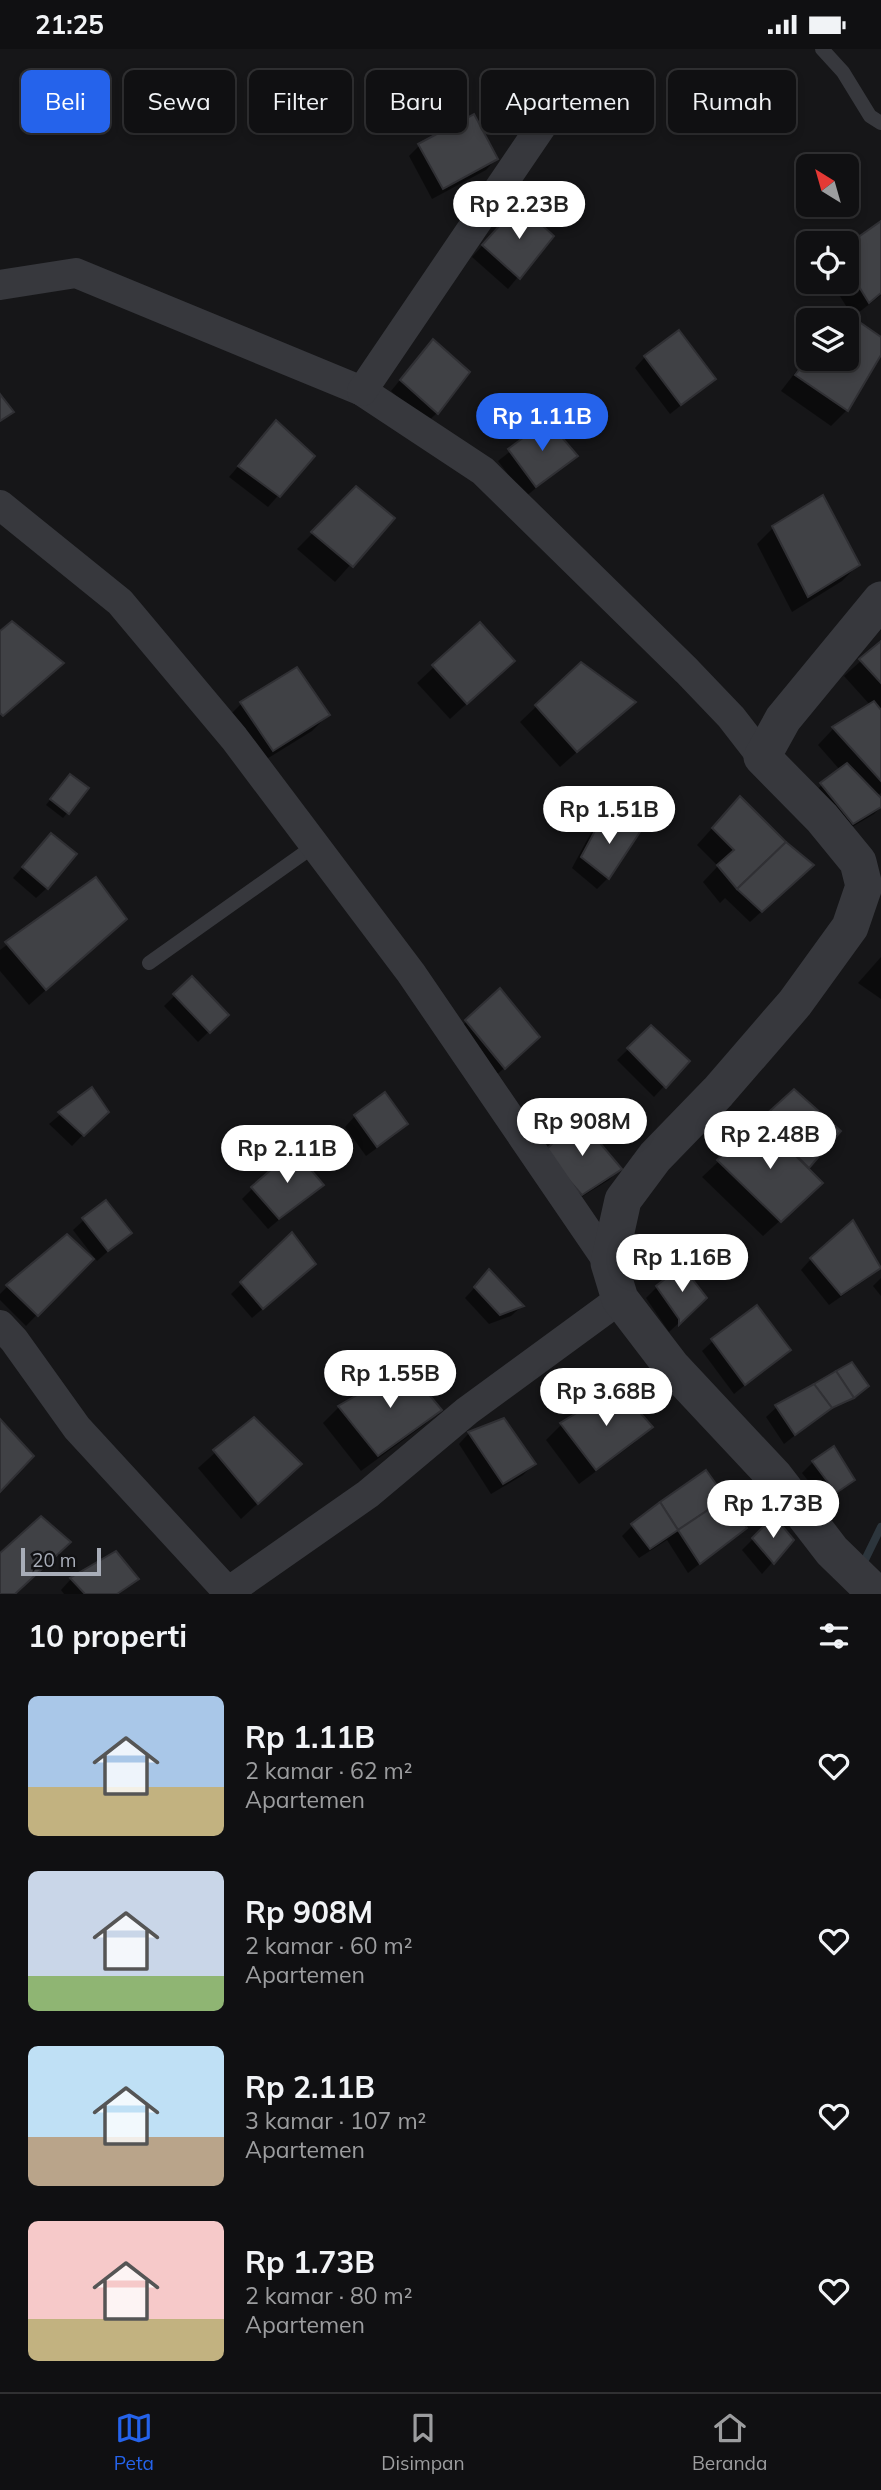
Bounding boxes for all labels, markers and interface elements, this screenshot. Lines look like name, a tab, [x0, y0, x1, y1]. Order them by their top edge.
text: 21:25	[35, 8, 104, 41]
chip: Beli	[21, 70, 110, 133]
chip: Sewa	[124, 70, 235, 133]
chip: Filter	[249, 70, 352, 133]
chip: Baru	[366, 70, 467, 133]
chip: Apartemen	[481, 70, 654, 133]
chip: Rumah	[668, 70, 796, 133]
north arrow	[796, 154, 859, 217]
map controls	[796, 154, 859, 371]
pin: Rp 2.23B	[447, 181, 591, 241]
text: Rp 2.23B	[469, 189, 569, 218]
button: locate	[796, 231, 859, 294]
button: layers	[796, 308, 859, 371]
pin: Rp 1.11B	[470, 393, 614, 453]
text: Rp 1.11B	[492, 401, 592, 430]
pin: Rp 1.51B	[537, 787, 681, 846]
text: Rp 1.51B	[559, 794, 659, 823]
pin: Rp 908M	[517, 1099, 647, 1158]
text: Rp 908M	[533, 1106, 631, 1135]
pin: Rp 2.48B	[698, 1111, 842, 1171]
text: Rp 2.48B	[720, 1119, 820, 1148]
pin: Rp 2.11B	[215, 1125, 359, 1185]
text: Rp 2.11B	[237, 1133, 337, 1162]
pin: Rp 1.16B	[610, 1235, 754, 1294]
text: Rp 1.16B	[632, 1242, 732, 1271]
pin: Rp 1.55B	[318, 1351, 462, 1410]
text: Rp 1.55B	[340, 1358, 440, 1387]
pin: Rp 3.68B	[534, 1369, 678, 1428]
text: Rp 3.68B	[556, 1376, 656, 1405]
pin: Rp 1.73B	[701, 1481, 845, 1540]
text: Rp 1.73B	[723, 1488, 823, 1517]
scale bar	[21, 1545, 102, 1577]
text: 20 m	[32, 1548, 76, 1572]
text: 10 properti	[28, 1617, 187, 1655]
icon: filters	[815, 1617, 853, 1655]
text: Rp 1.11B	[245, 1718, 375, 1756]
icon: home	[84, 1724, 168, 1808]
icon: heart	[815, 1747, 853, 1785]
text: 2 kamar · 62 m²	[245, 1756, 413, 1785]
text: Apartemen	[245, 1785, 365, 1814]
text: Rp 908M	[245, 1893, 373, 1931]
icon: home	[84, 1899, 168, 1983]
icon: heart	[815, 1922, 853, 1960]
text: 2 kamar · 60 m²	[245, 1931, 413, 1960]
text: Apartemen	[245, 1960, 365, 1989]
text: Rp 2.11B	[245, 2068, 375, 2106]
icon: home	[84, 2074, 168, 2158]
icon: heart	[815, 2097, 853, 2135]
text: 3 kamar · 107 m²	[245, 2106, 426, 2135]
text: Apartemen	[245, 2135, 365, 2164]
text: Rp 1.73B	[245, 2243, 375, 2281]
icon: home	[84, 2249, 168, 2333]
icon: heart	[815, 2272, 853, 2310]
text: 2 kamar · 80 m²	[245, 2281, 413, 2310]
text: Apartemen	[245, 2310, 365, 2339]
tab: Peta	[114, 2409, 154, 2475]
tab: Disimpan	[381, 2409, 465, 2475]
tab: Beranda	[692, 2409, 767, 2475]

